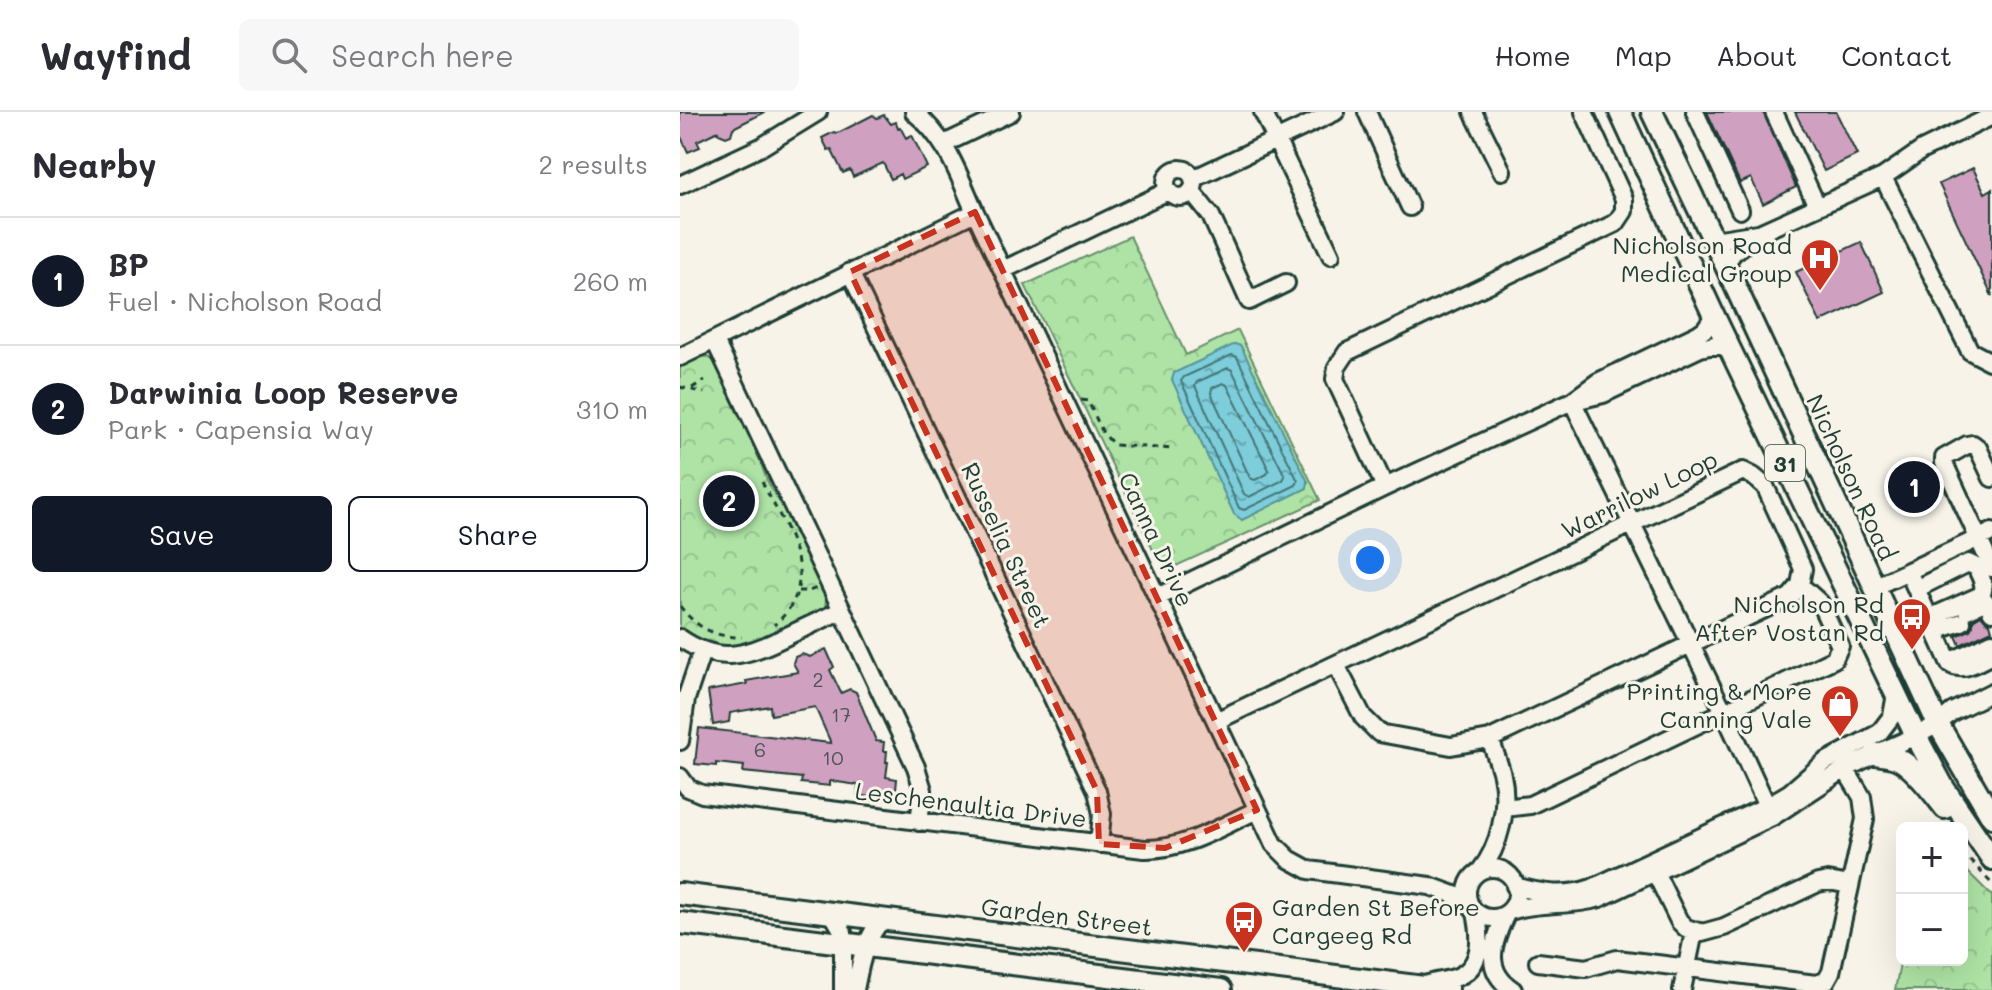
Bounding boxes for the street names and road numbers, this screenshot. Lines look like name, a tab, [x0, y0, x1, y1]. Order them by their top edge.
street label: Nicholson Road	[1800, 389, 1904, 565]
street label: Warrilow Loop	[1556, 443, 1722, 545]
road number: 31	[1765, 445, 1805, 481]
street label: Russelia Street	[955, 457, 1059, 633]
street label: Canna Drive	[1112, 467, 1202, 611]
street label: Leschenaultia Drive	[853, 774, 1089, 834]
street label: Garden Street	[980, 890, 1154, 942]

